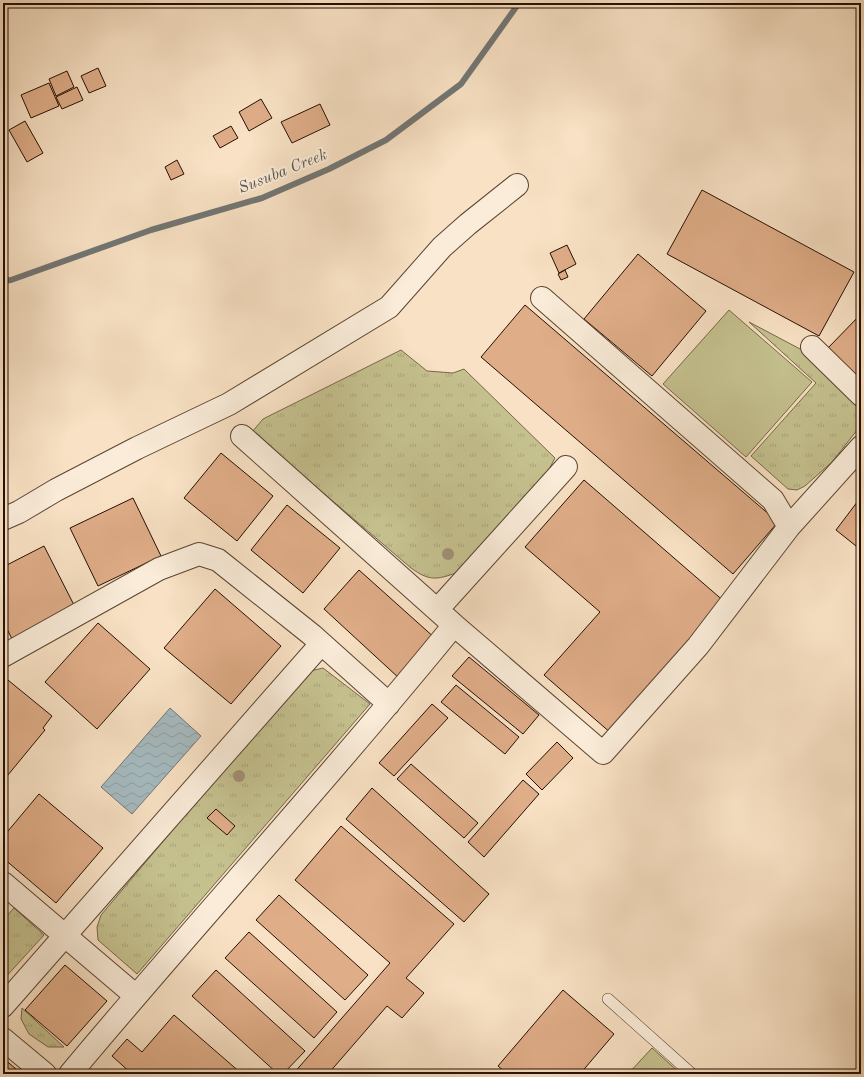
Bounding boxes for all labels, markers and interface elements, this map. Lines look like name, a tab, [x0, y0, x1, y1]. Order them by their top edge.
water label: Susuba Creek	[236, 147, 330, 197]

